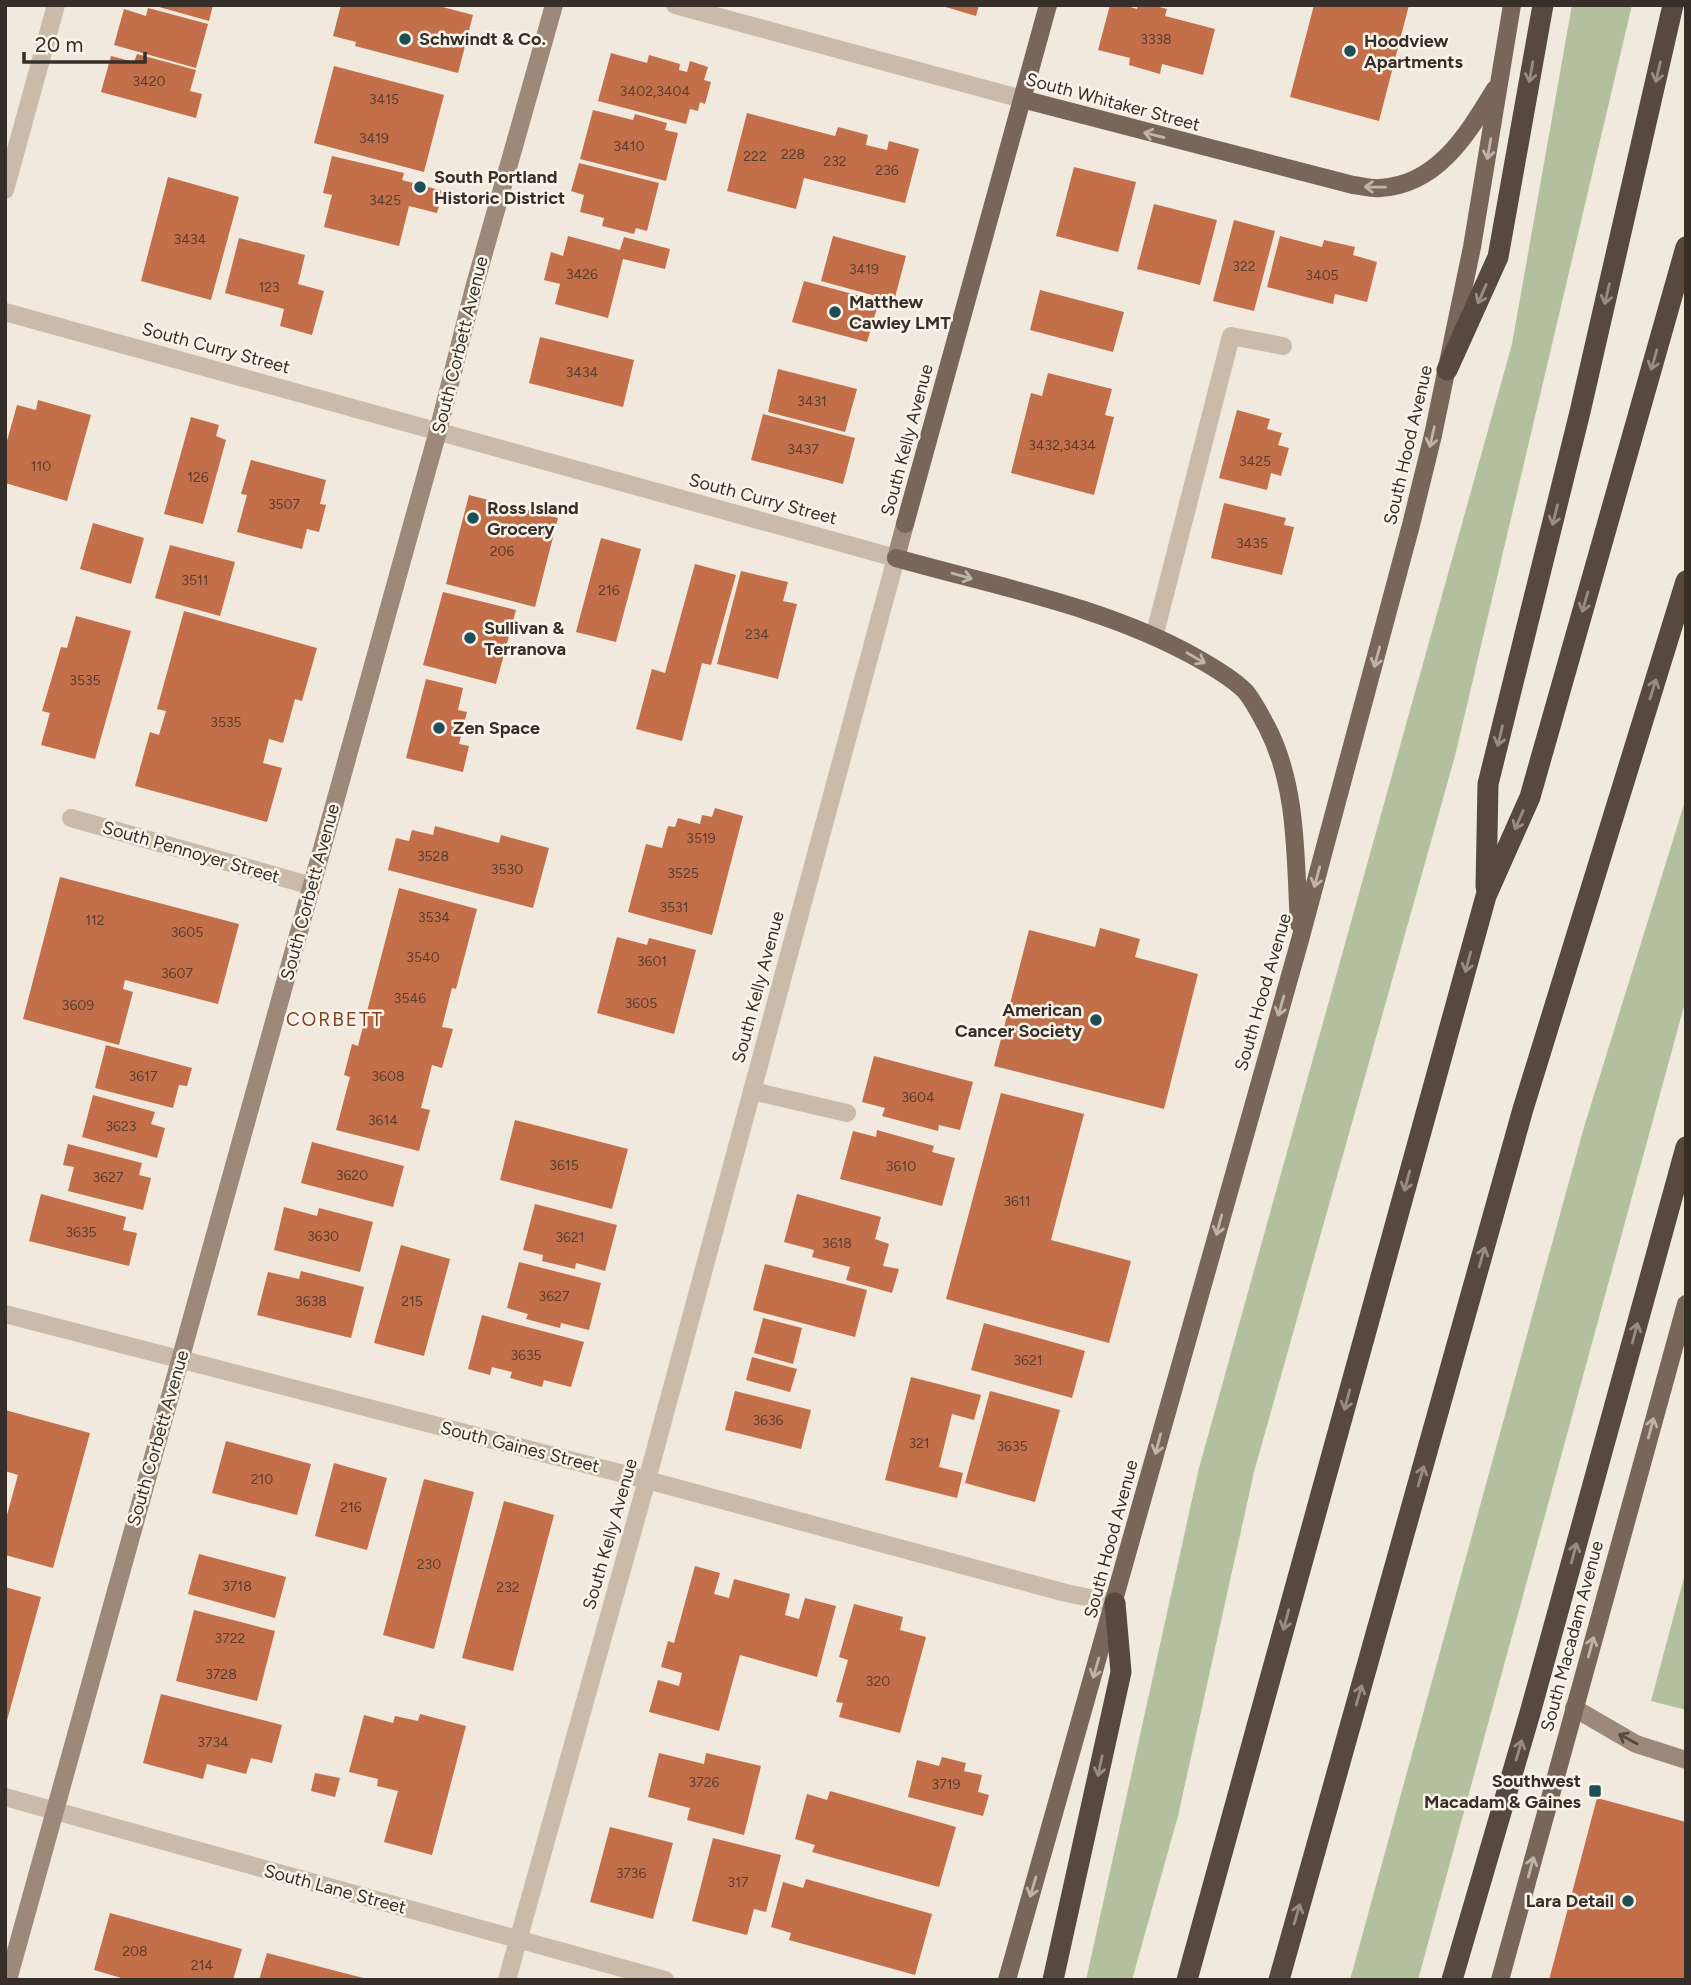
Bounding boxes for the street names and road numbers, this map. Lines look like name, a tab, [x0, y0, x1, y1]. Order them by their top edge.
street label: South Whitaker Street	[1023, 68, 1203, 136]
street label: South Corbett Avenue	[427, 254, 493, 436]
street label: South Curry Street	[140, 318, 293, 378]
street label: South Kelly Avenue	[876, 362, 938, 518]
street label: South Hood Avenue	[1379, 363, 1437, 527]
street label: South Curry Street	[687, 469, 840, 529]
street label: South Corbett Avenue	[276, 801, 344, 983]
street label: South Pennoyer Street	[100, 816, 282, 888]
street label: South Kelly Avenue	[727, 909, 789, 1065]
street label: South Hood Avenue	[1230, 910, 1296, 1073]
street label: South Corbett Avenue	[122, 1348, 194, 1528]
street label: South Gaines Street	[438, 1417, 602, 1477]
street label: South Kelly Avenue	[578, 1456, 642, 1612]
street label: South Hood Avenue	[1079, 1457, 1143, 1621]
street label: South Macadam Avenue	[1536, 1538, 1608, 1734]
street label: South Lane Street	[262, 1859, 409, 1919]

